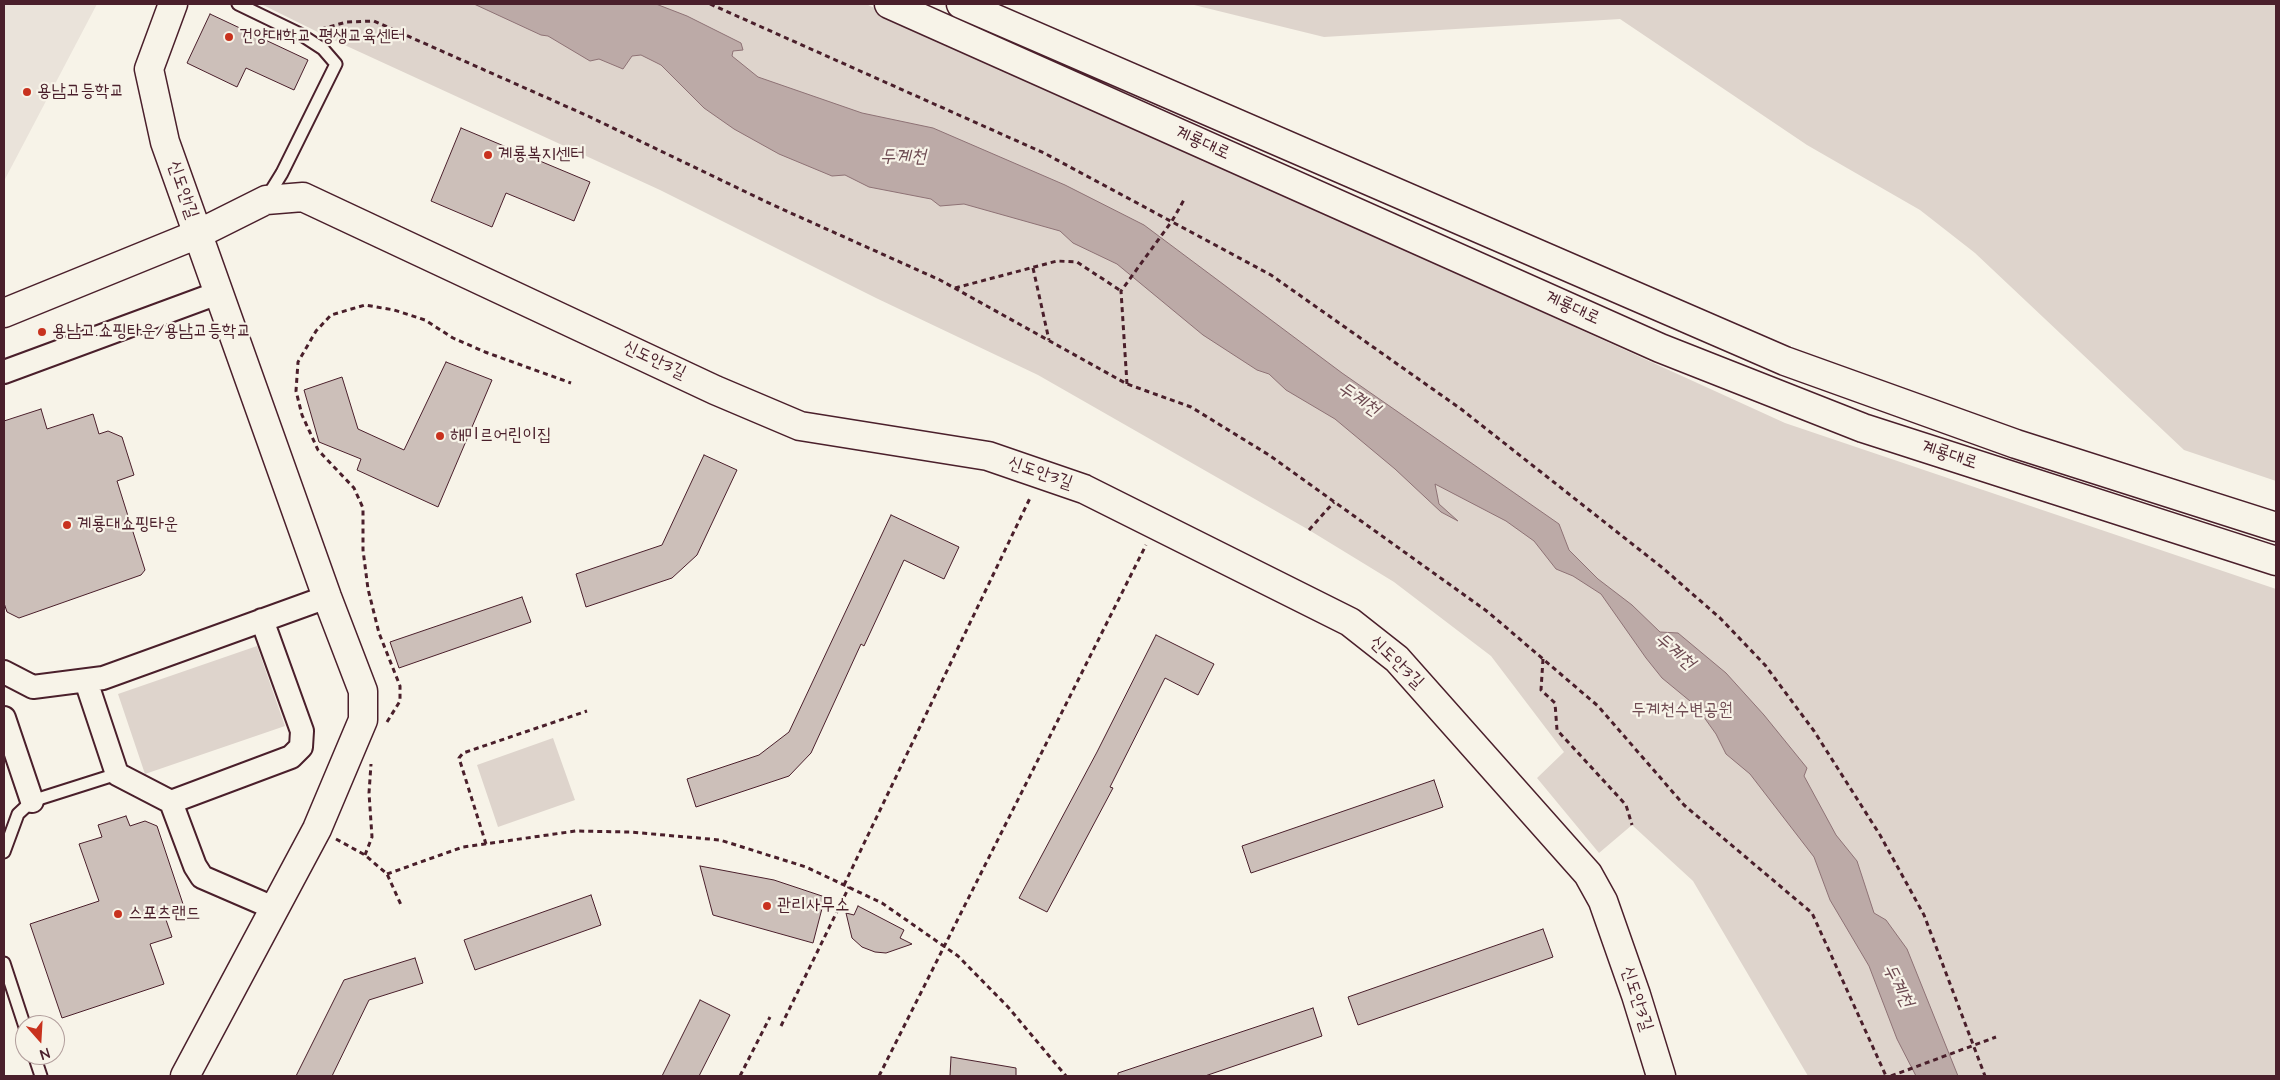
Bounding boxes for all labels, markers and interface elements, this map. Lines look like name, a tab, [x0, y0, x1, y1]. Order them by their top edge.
place label: 건양대학교 평생교육센터	[239, 26, 406, 48]
marker: 건양대학교 평생교육센터	[223, 31, 235, 43]
place label: 용남고등학교	[37, 81, 124, 103]
marker: 용남고등학교	[21, 86, 33, 98]
street label: 계룡대로	[1171, 122, 1233, 166]
place label: 계룡복지센터	[498, 144, 585, 166]
water label: 두계천	[880, 147, 926, 169]
marker: 계룡복지센터	[482, 149, 494, 161]
street label: 신도안1길	[162, 158, 202, 222]
street label: 계룡대로	[1541, 287, 1603, 331]
place label: 용남고.쇼핑타운/용남고등학교	[52, 321, 251, 343]
marker: 용남고.쇼핑타운/용남고등학교	[36, 326, 48, 338]
street label: 신도안3길	[619, 337, 689, 385]
water label: 두계천	[1333, 378, 1383, 422]
place label: 해미르어린이집	[450, 425, 551, 447]
marker: 해미르어린이집	[434, 430, 446, 442]
street label: 계룡대로	[1918, 437, 1980, 475]
street label: 신도안3길	[1005, 453, 1075, 495]
place label: 계룡대쇼핑타운	[77, 514, 178, 536]
marker: 계룡대쇼핑타운	[61, 519, 73, 531]
water label: 두계천	[1649, 628, 1699, 676]
street label: 신도안3길	[1364, 632, 1428, 694]
park label: 두계천수변공원	[1631, 700, 1733, 722]
place label: 관리사무소	[777, 895, 849, 917]
marker: 관리사무소	[761, 900, 773, 912]
place label: 스포츠랜드	[128, 903, 200, 925]
marker: 스포츠랜드	[112, 908, 124, 920]
water label: 두계천	[1876, 960, 1918, 1012]
street label: 신도안3길	[1615, 964, 1657, 1034]
north arrow	[15, 1015, 65, 1065]
text: N	[37, 1042, 52, 1064]

